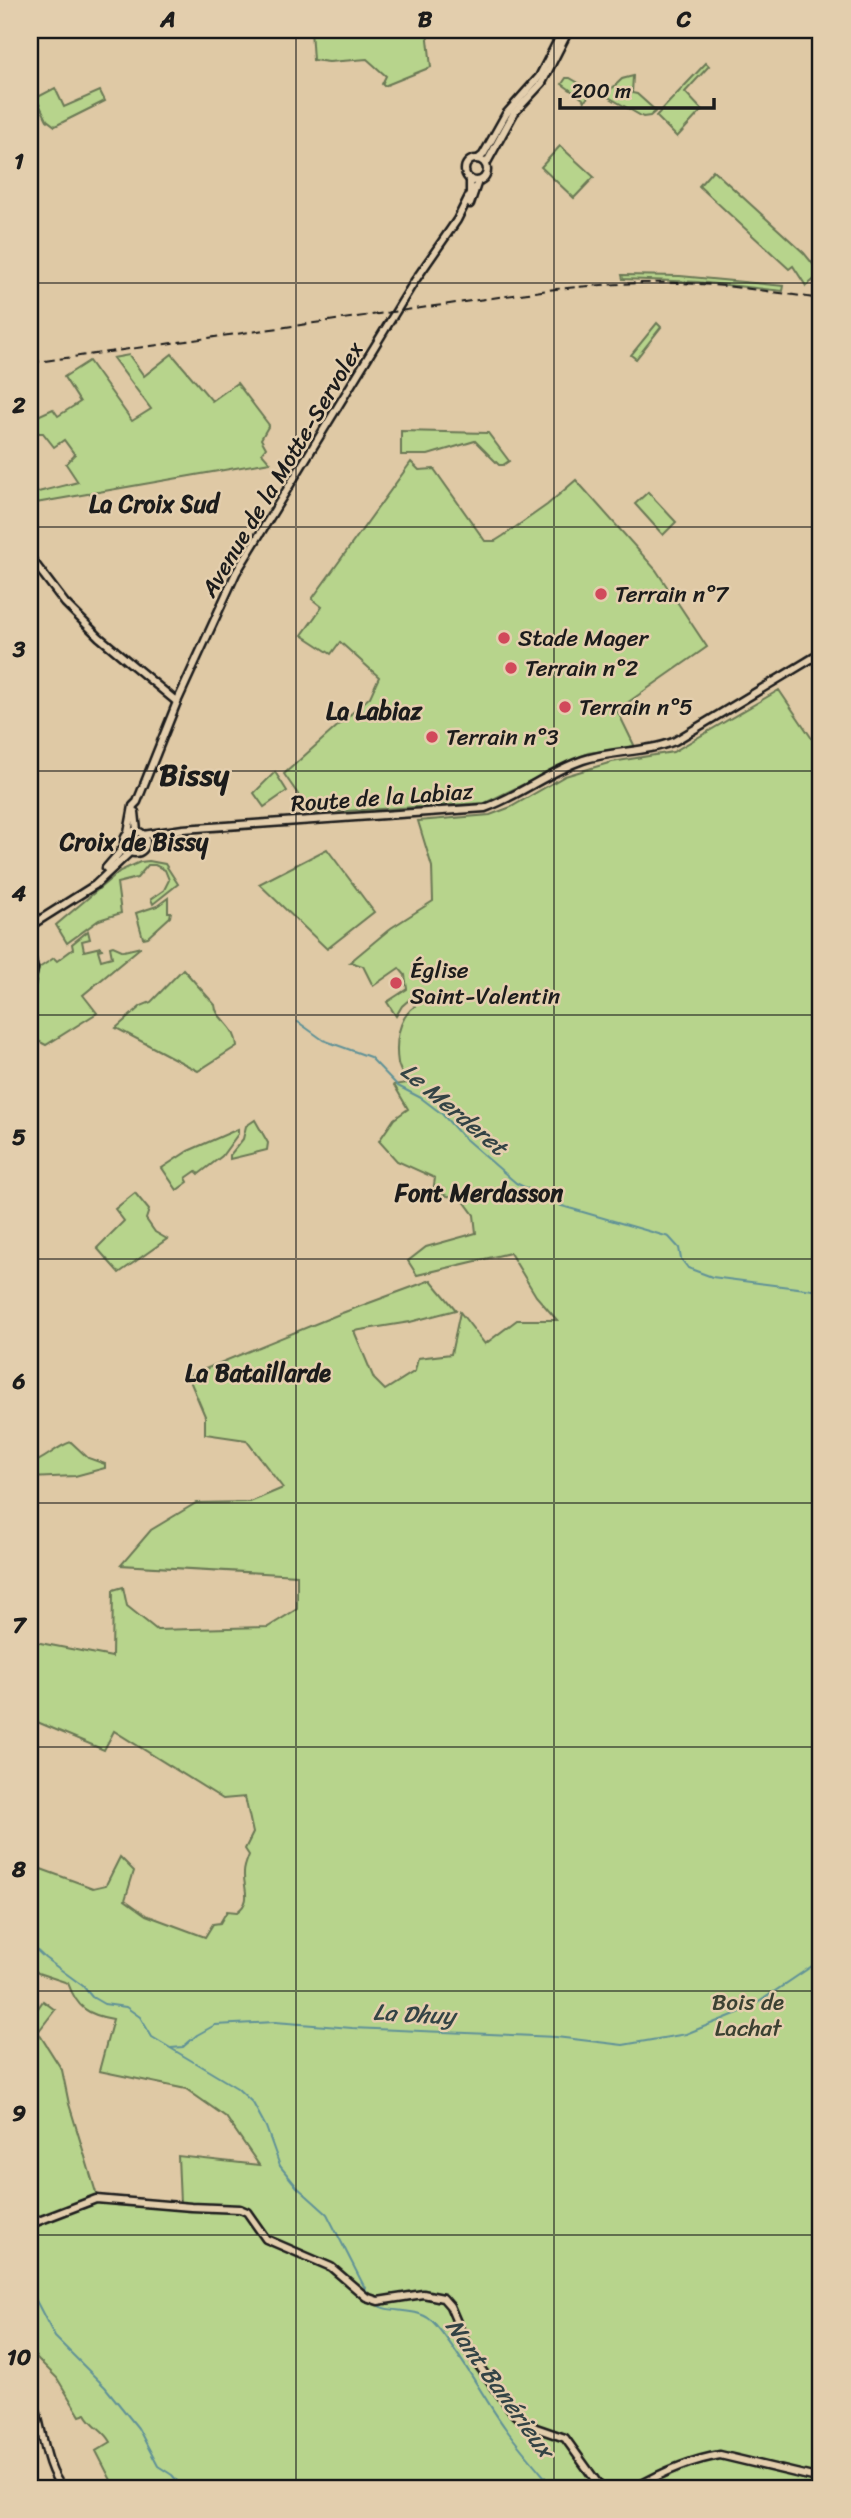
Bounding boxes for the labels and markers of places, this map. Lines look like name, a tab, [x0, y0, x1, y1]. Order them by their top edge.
place label: Terrain n°7	[615, 574, 730, 615]
marker: Terrain n°7	[593, 586, 609, 602]
place label: Stade Mager	[518, 618, 650, 659]
marker: Stade Mager	[496, 630, 512, 646]
place label: Terrain n°2	[525, 648, 638, 689]
marker: Terrain n°2	[503, 660, 519, 676]
place label: Terrain n°5	[579, 687, 693, 728]
marker: Terrain n°5	[557, 699, 573, 715]
place label: Terrain n°3	[446, 717, 559, 758]
marker: Terrain n°3	[424, 729, 440, 745]
place label: Église Saint-Valentin	[410, 950, 561, 1017]
marker: Église Saint-Valentin	[388, 975, 404, 991]

